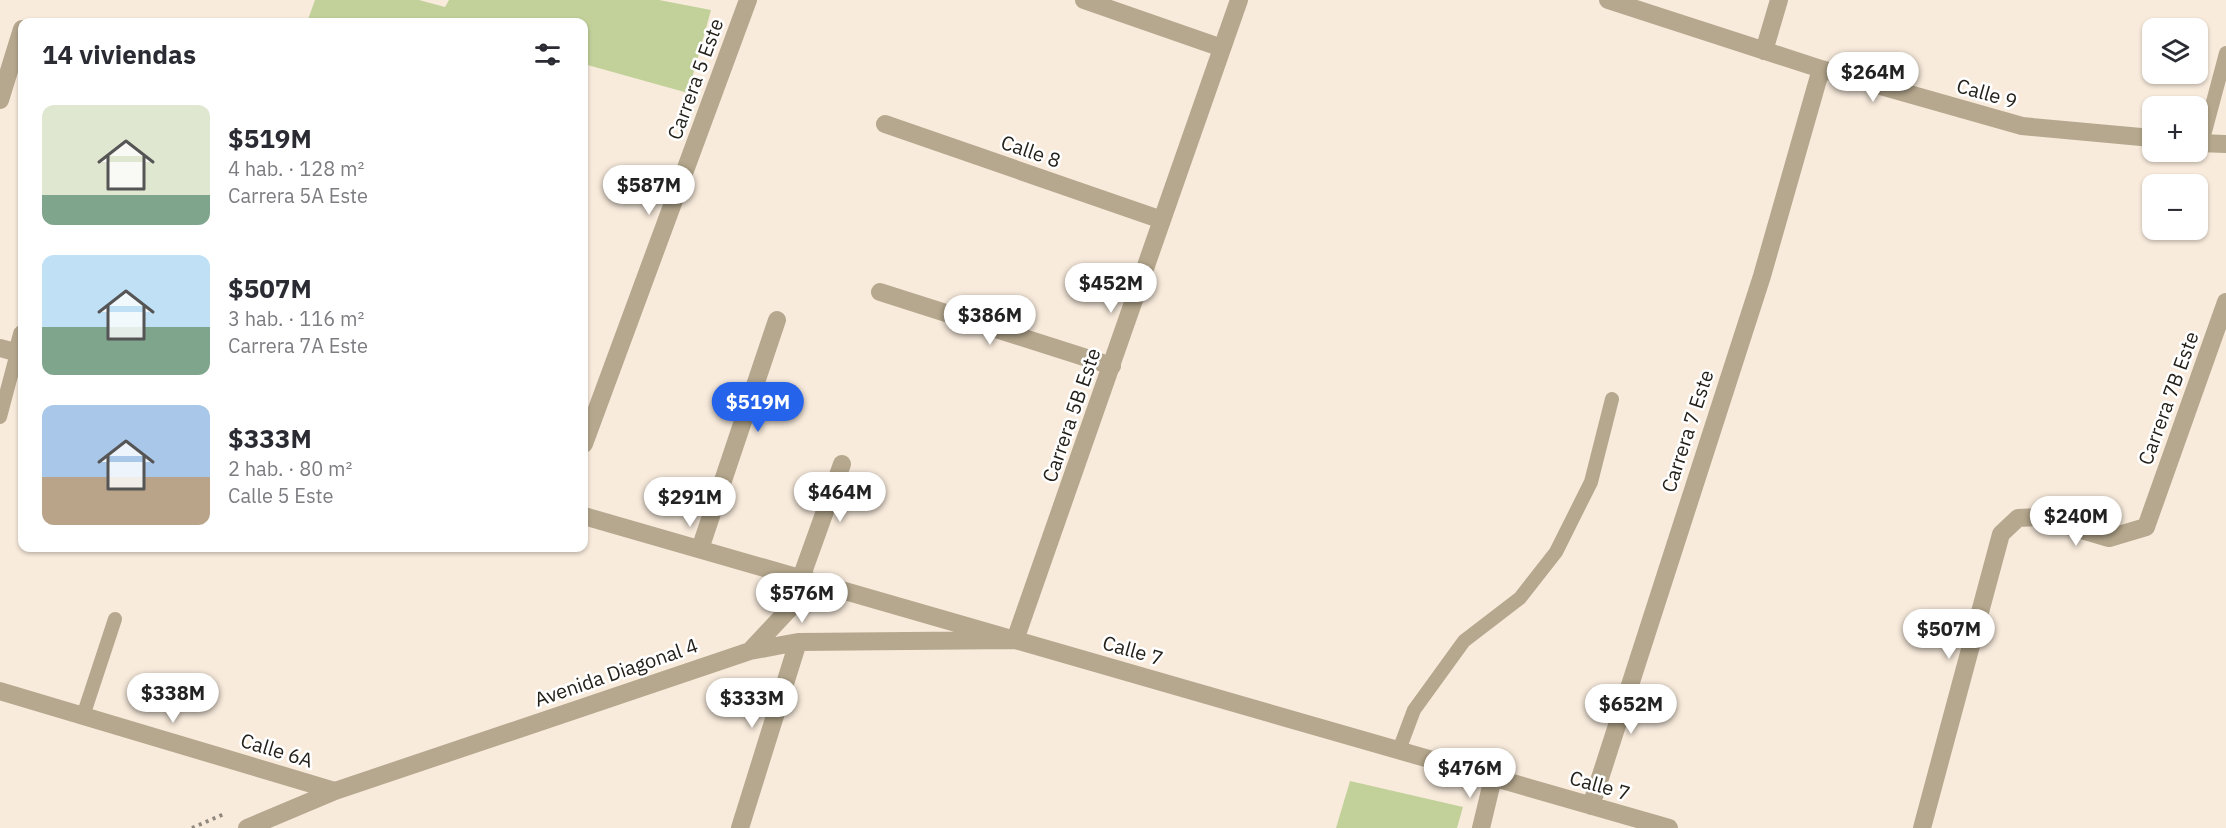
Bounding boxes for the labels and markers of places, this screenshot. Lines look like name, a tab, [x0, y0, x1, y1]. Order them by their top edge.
pin: $264M	[1831, 52, 1915, 103]
pin: $587M	[607, 165, 691, 216]
pin: $452M	[1069, 263, 1153, 314]
pin: $386M	[948, 295, 1032, 346]
pin: $519M	[716, 382, 800, 433]
pin: $464M	[798, 472, 882, 523]
pin: $291M	[648, 477, 732, 528]
pin: $240M	[2034, 496, 2118, 547]
pin: $576M	[760, 573, 844, 624]
pin: $507M	[1907, 609, 1991, 660]
pin: $338M	[131, 673, 215, 724]
pin: $333M	[710, 678, 794, 729]
pin: $652M	[1589, 684, 1673, 735]
pin: $476M	[1428, 748, 1512, 799]

